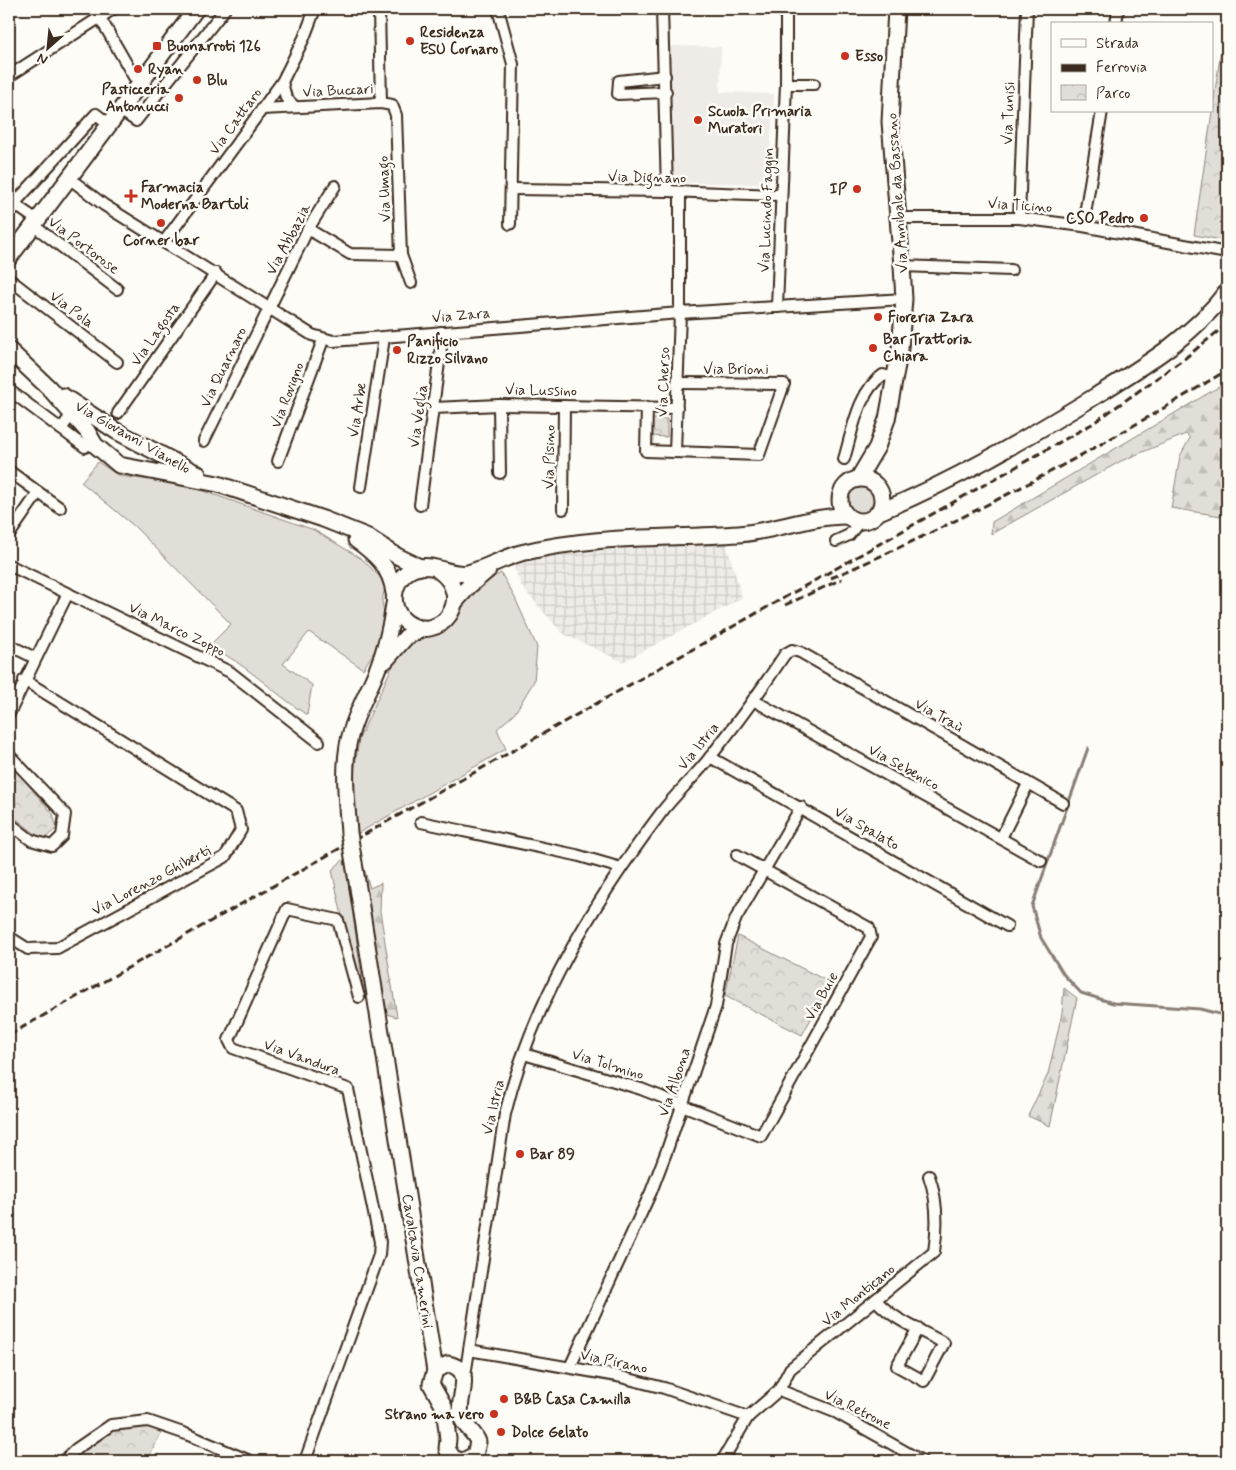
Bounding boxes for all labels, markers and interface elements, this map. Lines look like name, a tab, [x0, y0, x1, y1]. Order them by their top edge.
north arrow	[22, 22, 72, 72]
legend	[1051, 22, 1214, 112]
place label: Residenza ESU Cornaro	[420, 23, 498, 60]
text: Strada	[1096, 34, 1139, 54]
marker: Residenza ESU Cornaro	[404, 35, 416, 47]
place label: Buonarroti 126	[167, 37, 261, 57]
marker: Buonarroti 126	[151, 40, 163, 52]
place label: Esso	[855, 47, 883, 67]
text: N	[34, 49, 51, 69]
marker: Esso	[839, 50, 851, 62]
text: Ferrovia	[1096, 58, 1147, 78]
place label: Ryan	[148, 60, 184, 80]
marker: Ryan	[132, 63, 144, 75]
place label: Blu	[207, 71, 227, 91]
marker: Blu	[191, 74, 203, 86]
street label: Via Buccari	[302, 79, 374, 103]
place label: Pasticceria Antonucci	[102, 80, 170, 117]
street label: Via Tunisi	[998, 81, 1020, 145]
street label: Via Cattaro	[205, 84, 267, 159]
text: Parco	[1096, 84, 1130, 104]
marker: Pasticceria Antonucci	[173, 92, 185, 104]
place label: Scuola Primaria Muratori	[708, 102, 812, 139]
street label: Via Annibale da Bassano	[882, 112, 914, 274]
marker: Scuola Primaria Muratori	[692, 114, 704, 126]
street label: Via Lucindo Faggin	[755, 147, 780, 273]
street label: Via Umago	[374, 155, 397, 222]
street label: Via Dignano	[608, 167, 686, 190]
place label: Farmacia Moderna Bartoli	[141, 178, 249, 215]
place label: IP	[830, 180, 848, 200]
marker: IP	[851, 183, 863, 195]
marker: Farmacia Moderna Bartoli	[125, 190, 137, 202]
street label: Via Ticino	[987, 194, 1053, 218]
street label: Via Abbazia	[262, 199, 317, 279]
place label: CSO Pedro	[1066, 209, 1134, 229]
street label: Via Portorose	[44, 212, 123, 279]
marker: CSO Pedro	[1138, 212, 1150, 224]
marker: Corner bar	[155, 217, 167, 229]
place label: Corner bar	[123, 231, 200, 251]
street label: Via Pola	[45, 287, 98, 333]
street label: Via Lagosta	[126, 298, 186, 371]
street label: Via Zara	[431, 303, 491, 329]
place label: Fioreria Zara	[888, 308, 974, 328]
marker: Fioreria Zara	[872, 311, 884, 323]
street label: Via Quarnaro	[196, 324, 252, 411]
place label: Bar Trattoria Chiara	[883, 330, 973, 367]
place label: Panificio Rizzo Silvano	[407, 331, 488, 369]
marker: Bar Trattoria Chiara	[867, 342, 879, 354]
marker: Panificio Rizzo Silvano	[391, 344, 403, 356]
street label: Via Cherso	[653, 347, 675, 417]
street label: Via Rovigno	[266, 360, 310, 431]
street label: Via Brioni	[703, 360, 769, 380]
street label: Via Lussino	[505, 380, 577, 402]
street label: Via Arbe	[344, 381, 372, 439]
street label: Via Veglia	[405, 383, 434, 449]
street label: Via Giovanni Vianello	[71, 397, 194, 479]
street label: Via Pisino	[539, 425, 561, 489]
street label: Via Marco Zoppo	[125, 598, 228, 662]
street label: Via Traù	[911, 694, 967, 738]
street label: Via Istria	[673, 719, 724, 775]
street label: Via Sebenico	[864, 740, 943, 796]
street label: Via Spalato	[830, 802, 903, 856]
street label: Via Lorenzo Ghiberti	[88, 841, 215, 921]
street label: Via Buie	[800, 968, 844, 1024]
street label: Via Vandura	[261, 1035, 343, 1081]
street label: Via Tolmino	[569, 1045, 646, 1085]
street label: Via Albona	[654, 1045, 696, 1120]
street label: Via Istria	[478, 1078, 510, 1137]
place label: Bar 89	[530, 1145, 575, 1165]
marker: Bar 89	[514, 1148, 526, 1160]
street label: Cavalcavia Camerini	[397, 1192, 438, 1330]
street label: Via Monticano	[818, 1260, 900, 1332]
street label: Via Pirano	[578, 1345, 649, 1379]
street label: Via Retrone	[821, 1385, 895, 1435]
place label: B&B Casa Camilla	[514, 1390, 631, 1410]
marker: B&B Casa Camilla	[498, 1393, 510, 1405]
place label: Strano ma vero	[385, 1405, 484, 1425]
marker: Strano ma vero	[488, 1408, 500, 1420]
place label: Dolce Gelato	[511, 1423, 588, 1443]
marker: Dolce Gelato	[495, 1426, 507, 1438]

